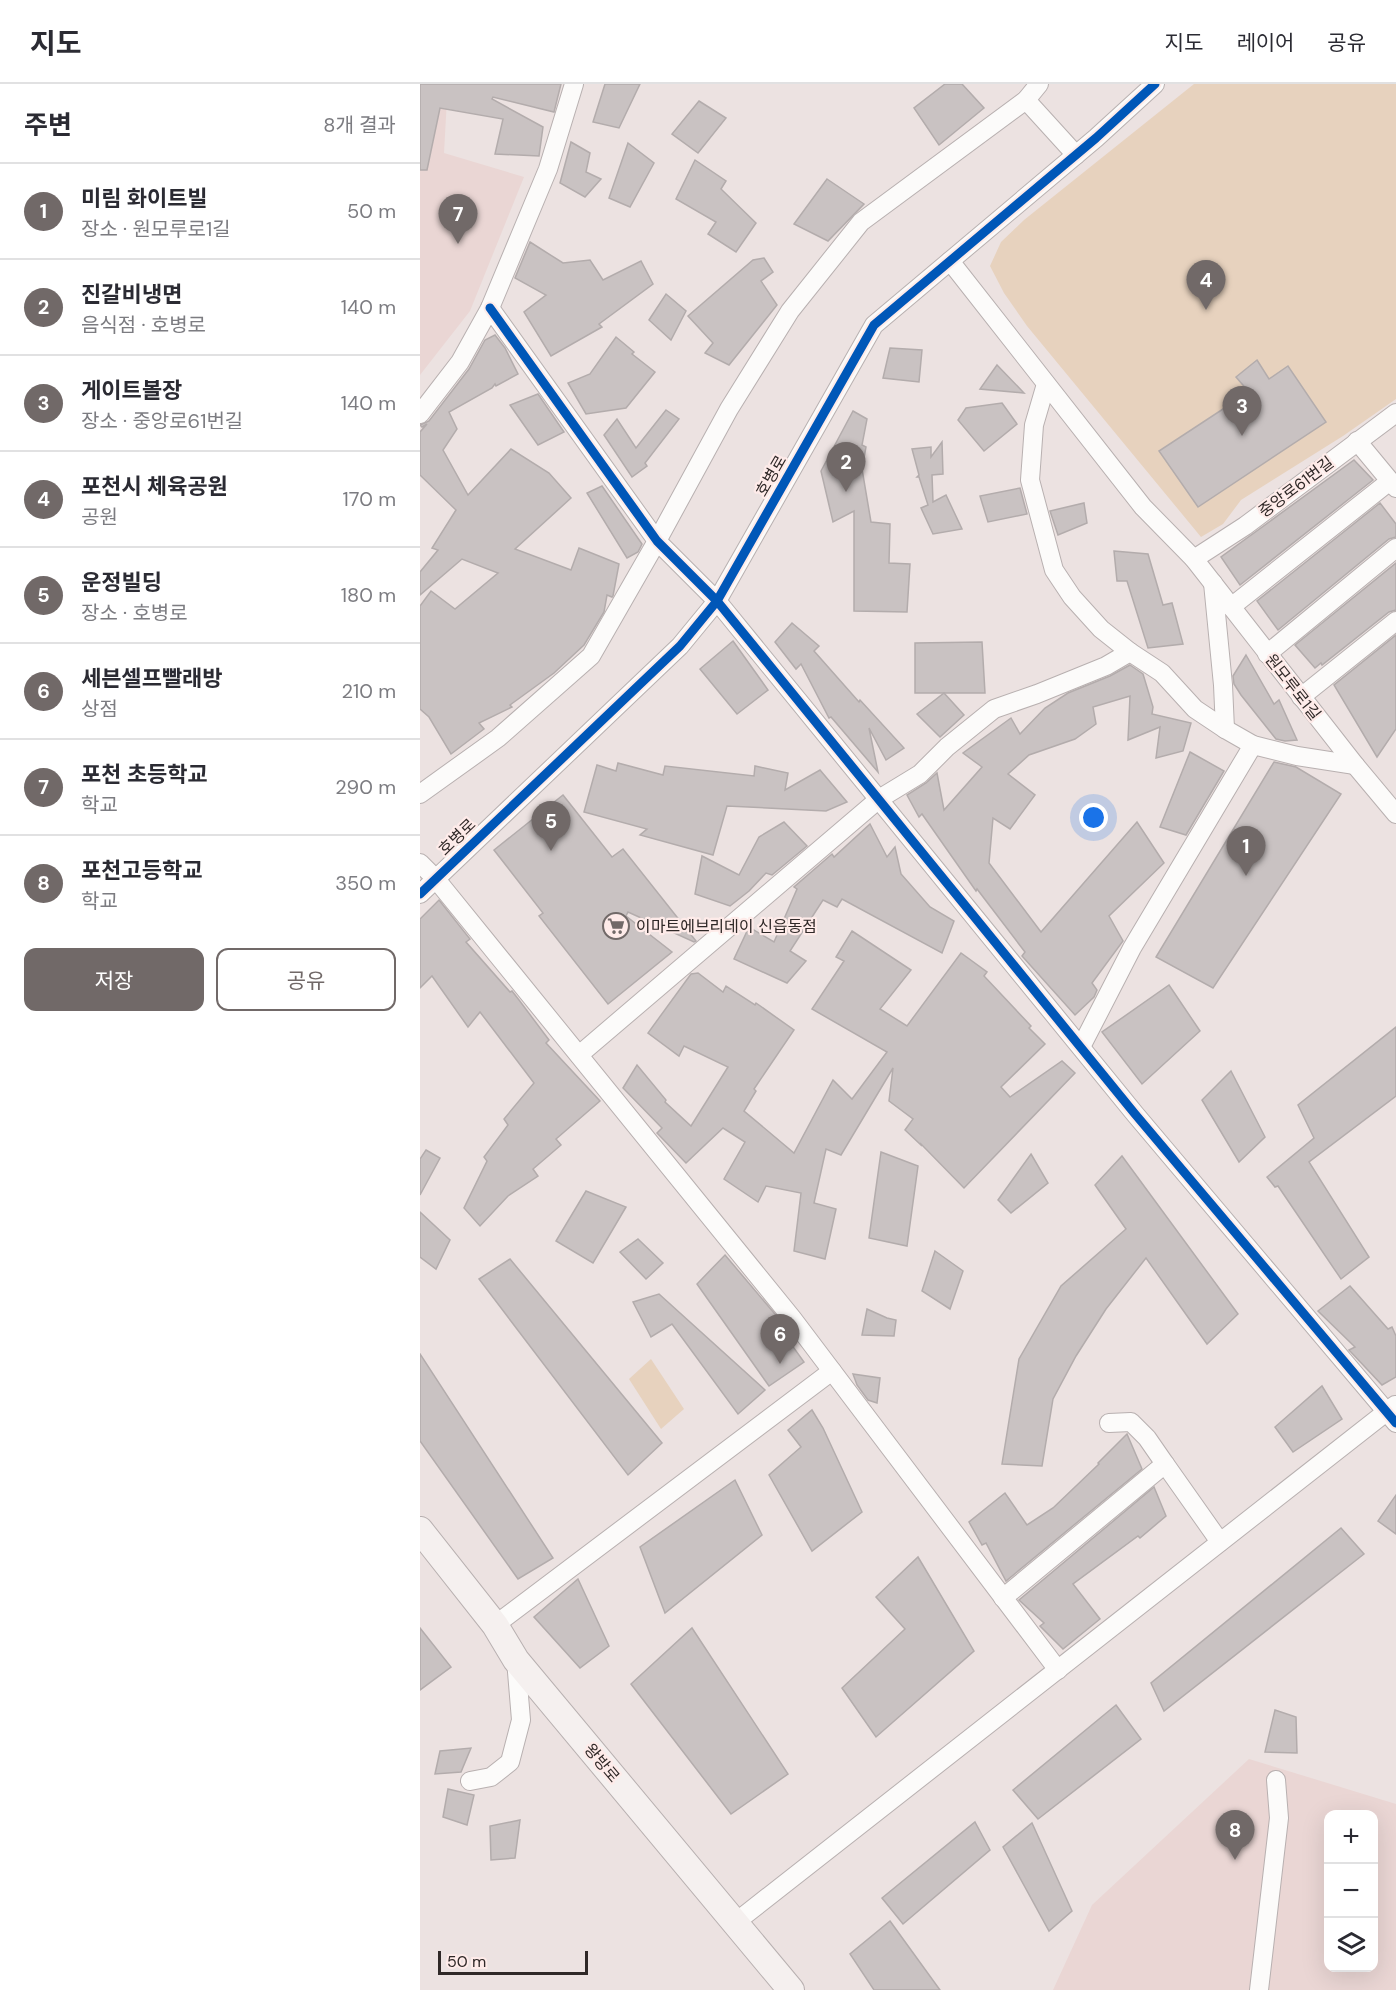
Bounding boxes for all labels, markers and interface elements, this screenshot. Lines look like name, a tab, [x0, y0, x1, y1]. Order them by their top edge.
text: 지도	[30, 25, 82, 62]
text: 지도	[1165, 29, 1203, 57]
text: 레이어	[1236, 29, 1294, 57]
text: 공유	[1327, 29, 1366, 57]
text: 주변	[24, 108, 72, 142]
text: 8개 결과	[323, 112, 396, 138]
text: 미림 화이트빌	[81, 184, 208, 213]
pin: 7	[438, 194, 477, 244]
text: 1	[40, 198, 47, 224]
text: 50 m	[347, 198, 396, 224]
text: 장소 · 원모루로1길	[81, 216, 231, 242]
pin: 4	[1186, 260, 1226, 310]
text: 진갈비냉면	[81, 280, 182, 309]
text: 2	[38, 294, 49, 320]
text: 140 m	[341, 294, 396, 320]
text: 음식점 · 호병로	[81, 312, 206, 338]
text: 게이트볼장	[81, 376, 182, 405]
pin: 3	[1222, 386, 1262, 436]
text: 3	[37, 390, 50, 416]
text: 140 m	[341, 390, 396, 416]
text: 장소 · 중앙로61번길	[81, 408, 243, 434]
pin: 2	[826, 442, 866, 492]
street label: 호병로	[751, 451, 791, 500]
street label: 중앙로61번길	[1254, 452, 1338, 522]
text: 포천시 체육공원	[81, 472, 228, 501]
text: 4	[37, 486, 50, 512]
text: 170 m	[343, 486, 396, 512]
text: 공원	[81, 504, 118, 530]
text: 운정빌딩	[81, 568, 162, 597]
text: 5	[37, 582, 50, 608]
text: 180 m	[341, 582, 396, 608]
text: 장소 · 호병로	[81, 600, 188, 626]
street label: 원모루로1길	[1261, 650, 1325, 724]
text: 세븐셀프빨래방	[81, 664, 223, 693]
text: 6	[37, 678, 50, 704]
text: 210 m	[341, 678, 396, 704]
text: 상점	[81, 696, 118, 722]
text: 포천 초등학교	[81, 760, 208, 789]
text: 7	[38, 774, 49, 800]
text: 290 m	[335, 774, 396, 800]
text: 학교	[81, 792, 118, 818]
pin: 5	[532, 802, 570, 851]
your location	[1079, 803, 1108, 832]
street label: 호병로	[434, 814, 480, 860]
pin: 1	[1226, 826, 1266, 876]
text: 포천고등학교	[81, 856, 202, 885]
text: 8	[37, 870, 50, 896]
text: 350 m	[335, 870, 396, 896]
text: 학교	[81, 888, 118, 914]
supermarket icon: 이마트에브리데이 신읍동점	[601, 911, 631, 941]
place label: 이마트에브리데이 신읍동점	[636, 916, 817, 937]
button: 저장	[24, 948, 204, 1011]
button: 공유	[216, 948, 396, 1011]
pin: 6	[760, 1314, 800, 1364]
street label: 왕방로	[580, 1739, 624, 1787]
pin: 8	[1216, 1810, 1254, 1860]
map controls	[1324, 1810, 1378, 1972]
button: +	[1324, 1810, 1378, 1864]
button: −	[1324, 1864, 1378, 1918]
button: layers	[1324, 1918, 1378, 1972]
scale bar	[438, 1948, 588, 1976]
text: 50 m	[447, 1951, 486, 1972]

